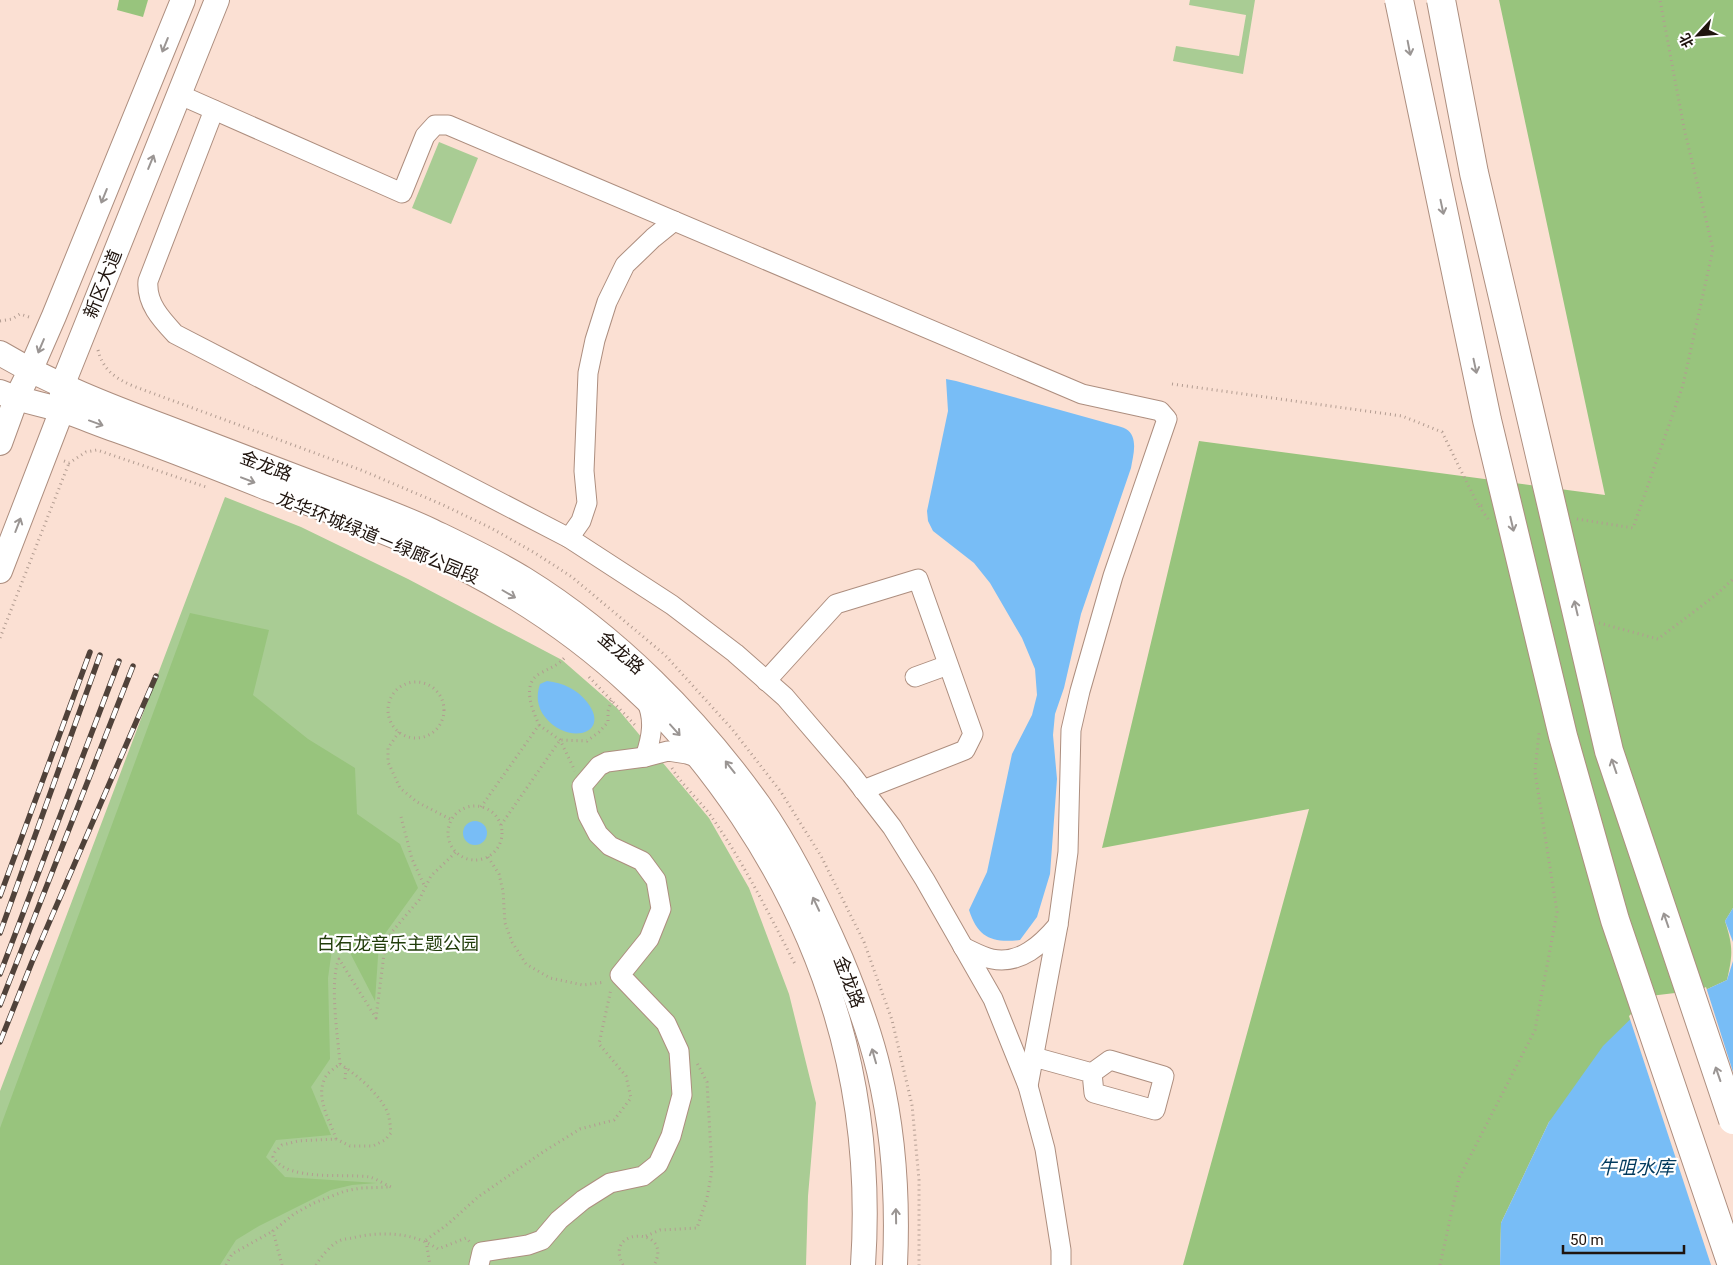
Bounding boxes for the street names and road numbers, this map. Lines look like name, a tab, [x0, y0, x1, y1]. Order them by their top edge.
street label: 新区大道	[79, 247, 126, 321]
street label: 金龙路	[237, 446, 295, 485]
street label: 龙华环城绿道－绿廊公园段	[274, 487, 482, 588]
street label: 金龙路	[594, 627, 649, 678]
street label: 金龙路	[830, 953, 869, 1011]

